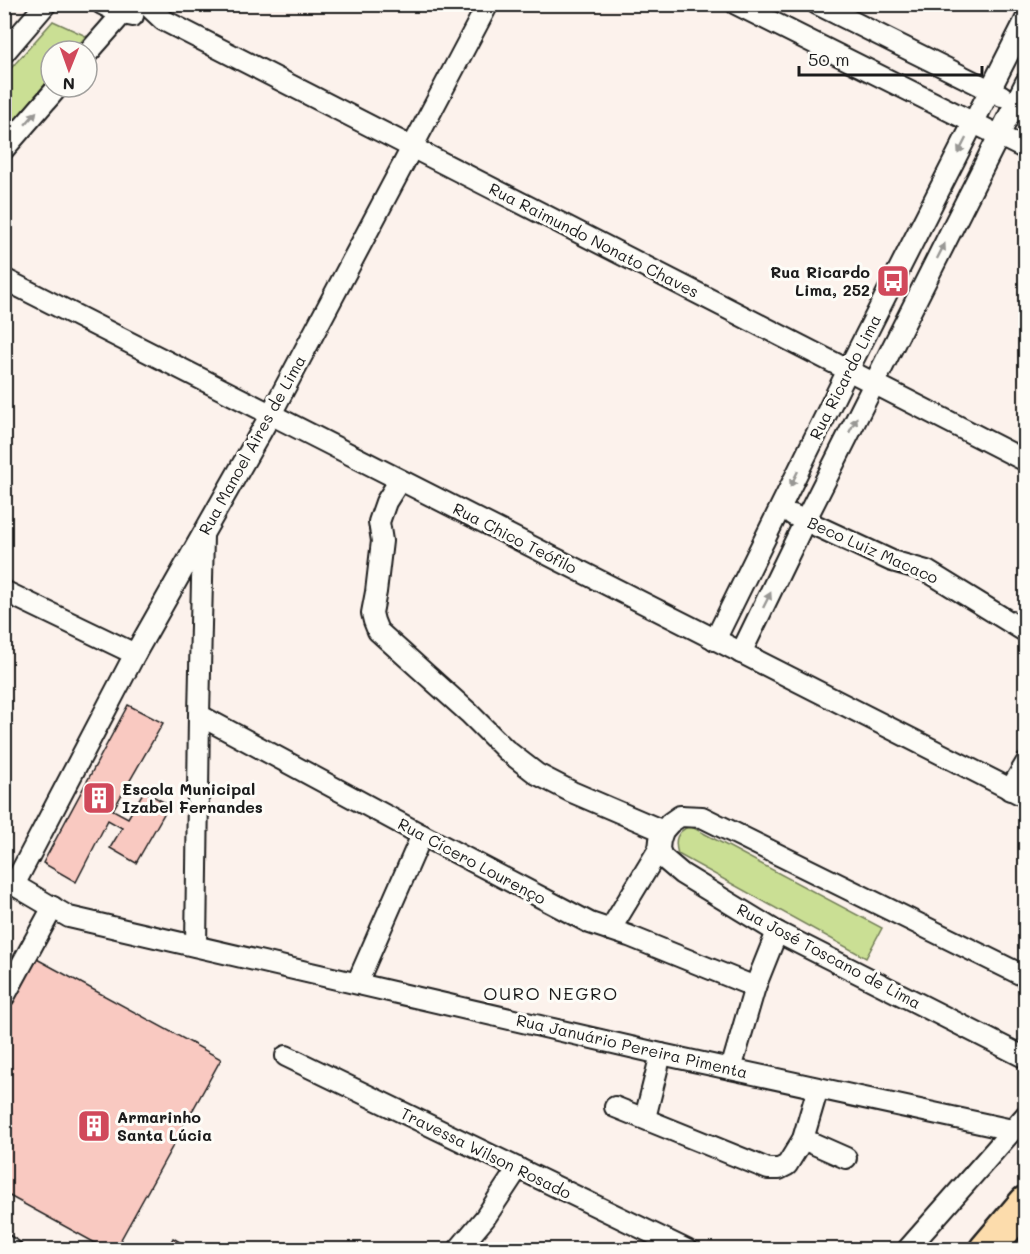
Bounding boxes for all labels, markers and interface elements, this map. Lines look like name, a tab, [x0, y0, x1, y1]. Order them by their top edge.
north arrow	[39, 39, 99, 99]
scale bar	[799, 39, 982, 77]
text: 50 m	[808, 47, 850, 71]
text: N	[62, 74, 75, 95]
one-way arrow	[25, 110, 38, 126]
one-way arrow	[957, 138, 966, 155]
street label: Rua Raimundo Nonato Chaves	[486, 177, 703, 302]
one-way arrow	[936, 243, 946, 260]
place label: Rua Ricardo Lima, 252	[770, 261, 870, 300]
bus stop icon: Rua Ricardo Lima, 252	[875, 263, 911, 299]
street label: Rua Ricardo Lima	[804, 311, 885, 443]
street label: Rua Manoel Aires de Lima	[193, 351, 310, 538]
one-way arrow	[848, 417, 858, 434]
one-way arrow	[790, 471, 799, 488]
street label: Rua Chico Teófilo	[450, 497, 581, 578]
street label: Beco Luiz Macaco	[805, 511, 942, 588]
one-way arrow	[762, 592, 771, 609]
place label: Escola Municipal Izabel Fernandes	[122, 778, 263, 817]
building icon: Escola Municipal Izabel Fernandes	[81, 780, 117, 816]
street label: Rua Cícero Lourenço	[395, 813, 550, 909]
street label: Rua José Toscano de Lima	[734, 898, 925, 1013]
district label: OURO NEGRO	[483, 981, 619, 1005]
street label: Rua Januário Pereira Pimenta	[514, 1009, 750, 1082]
street label: Travessa Wilson Rosado	[397, 1102, 575, 1203]
place label: Armarinho Santa Lúcia	[117, 1106, 212, 1145]
building icon: Armarinho Santa Lúcia	[76, 1108, 112, 1144]

